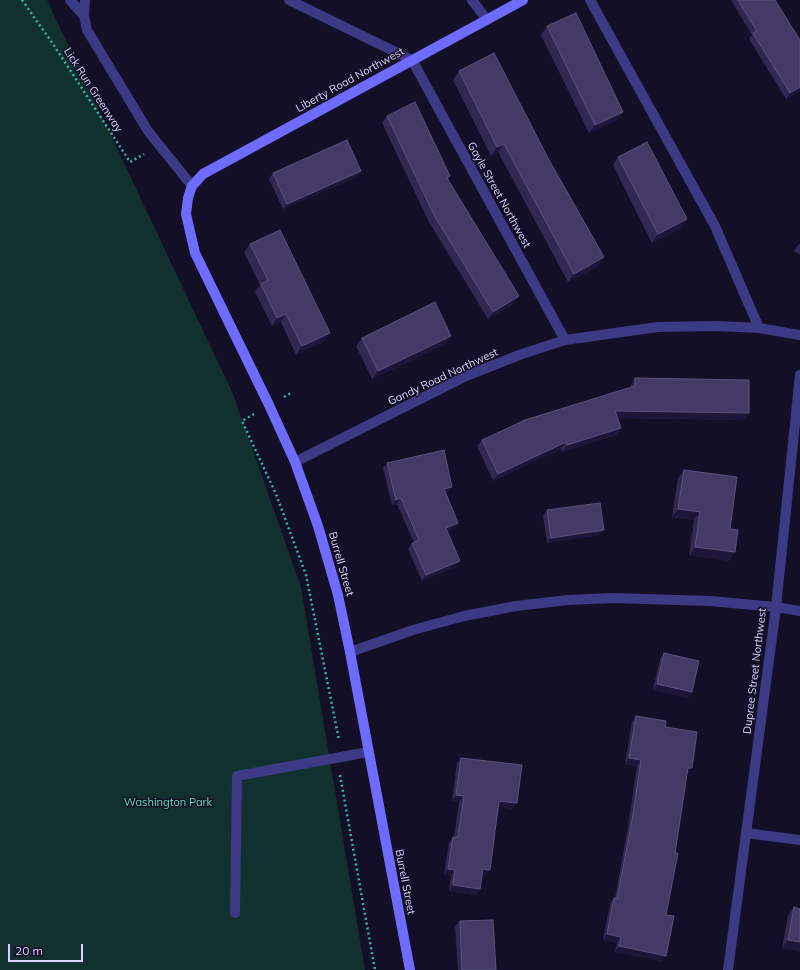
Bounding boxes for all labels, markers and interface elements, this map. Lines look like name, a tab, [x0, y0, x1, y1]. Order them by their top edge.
street label: Lick Run Greenway	[61, 45, 125, 135]
street label: Liberty Road Northwest	[294, 45, 406, 115]
street label: Gayle Street Northwest	[464, 140, 534, 250]
street label: Gandy Road Northwest	[386, 346, 500, 408]
street label: Burrell Street	[326, 530, 356, 598]
street label: Dupree Street Northwest	[741, 607, 769, 735]
park label: Washington Park	[124, 796, 212, 810]
street label: Burrell Street	[392, 848, 418, 916]
scale bar	[10, 936, 85, 962]
text: 20 m	[15, 943, 43, 958]

